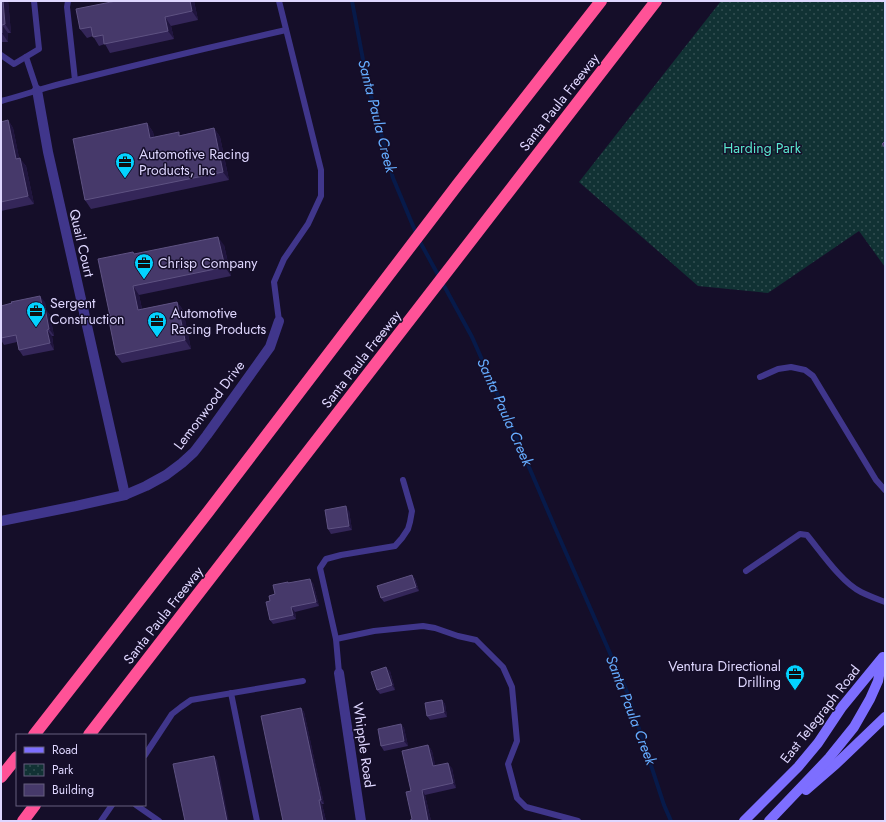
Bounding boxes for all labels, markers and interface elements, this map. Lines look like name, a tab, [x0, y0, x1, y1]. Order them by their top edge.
street label: Santa Paula Freeway	[514, 48, 604, 155]
water label: Santa Paula Creek	[352, 57, 402, 176]
park label: Harding Park	[723, 138, 802, 158]
place label: Automotive Racing Products, Inc	[139, 144, 249, 180]
office icon: Automotive Racing Products, Inc	[114, 151, 136, 179]
street label: Quail Court	[65, 207, 100, 279]
office icon: Chrisp Company	[133, 252, 155, 280]
place label: Chrisp Company	[158, 253, 258, 273]
place label: Sergent Construction	[50, 293, 124, 329]
office icon: Sergent Construction	[25, 300, 47, 328]
place label: Automotive Racing Products	[171, 303, 266, 339]
street label: Santa Paula Freeway	[316, 305, 406, 412]
office icon: Automotive Racing Products	[146, 310, 168, 338]
water label: Santa Paula Creek	[471, 355, 539, 470]
street label: Lemonwood Drive	[169, 356, 249, 454]
street label: Santa Paula Freeway	[118, 561, 208, 668]
water label: Santa Paula Creek	[600, 652, 662, 769]
place label: Ventura Directional Drilling	[668, 656, 781, 692]
street label: East Telegraph Road	[775, 661, 865, 767]
office icon: Ventura Directional Drilling	[784, 663, 806, 691]
street label: Whipple Road	[348, 701, 380, 789]
legend	[16, 734, 146, 806]
text: Road	[52, 741, 78, 759]
text: Park	[52, 761, 74, 779]
text: Building	[52, 781, 94, 799]

